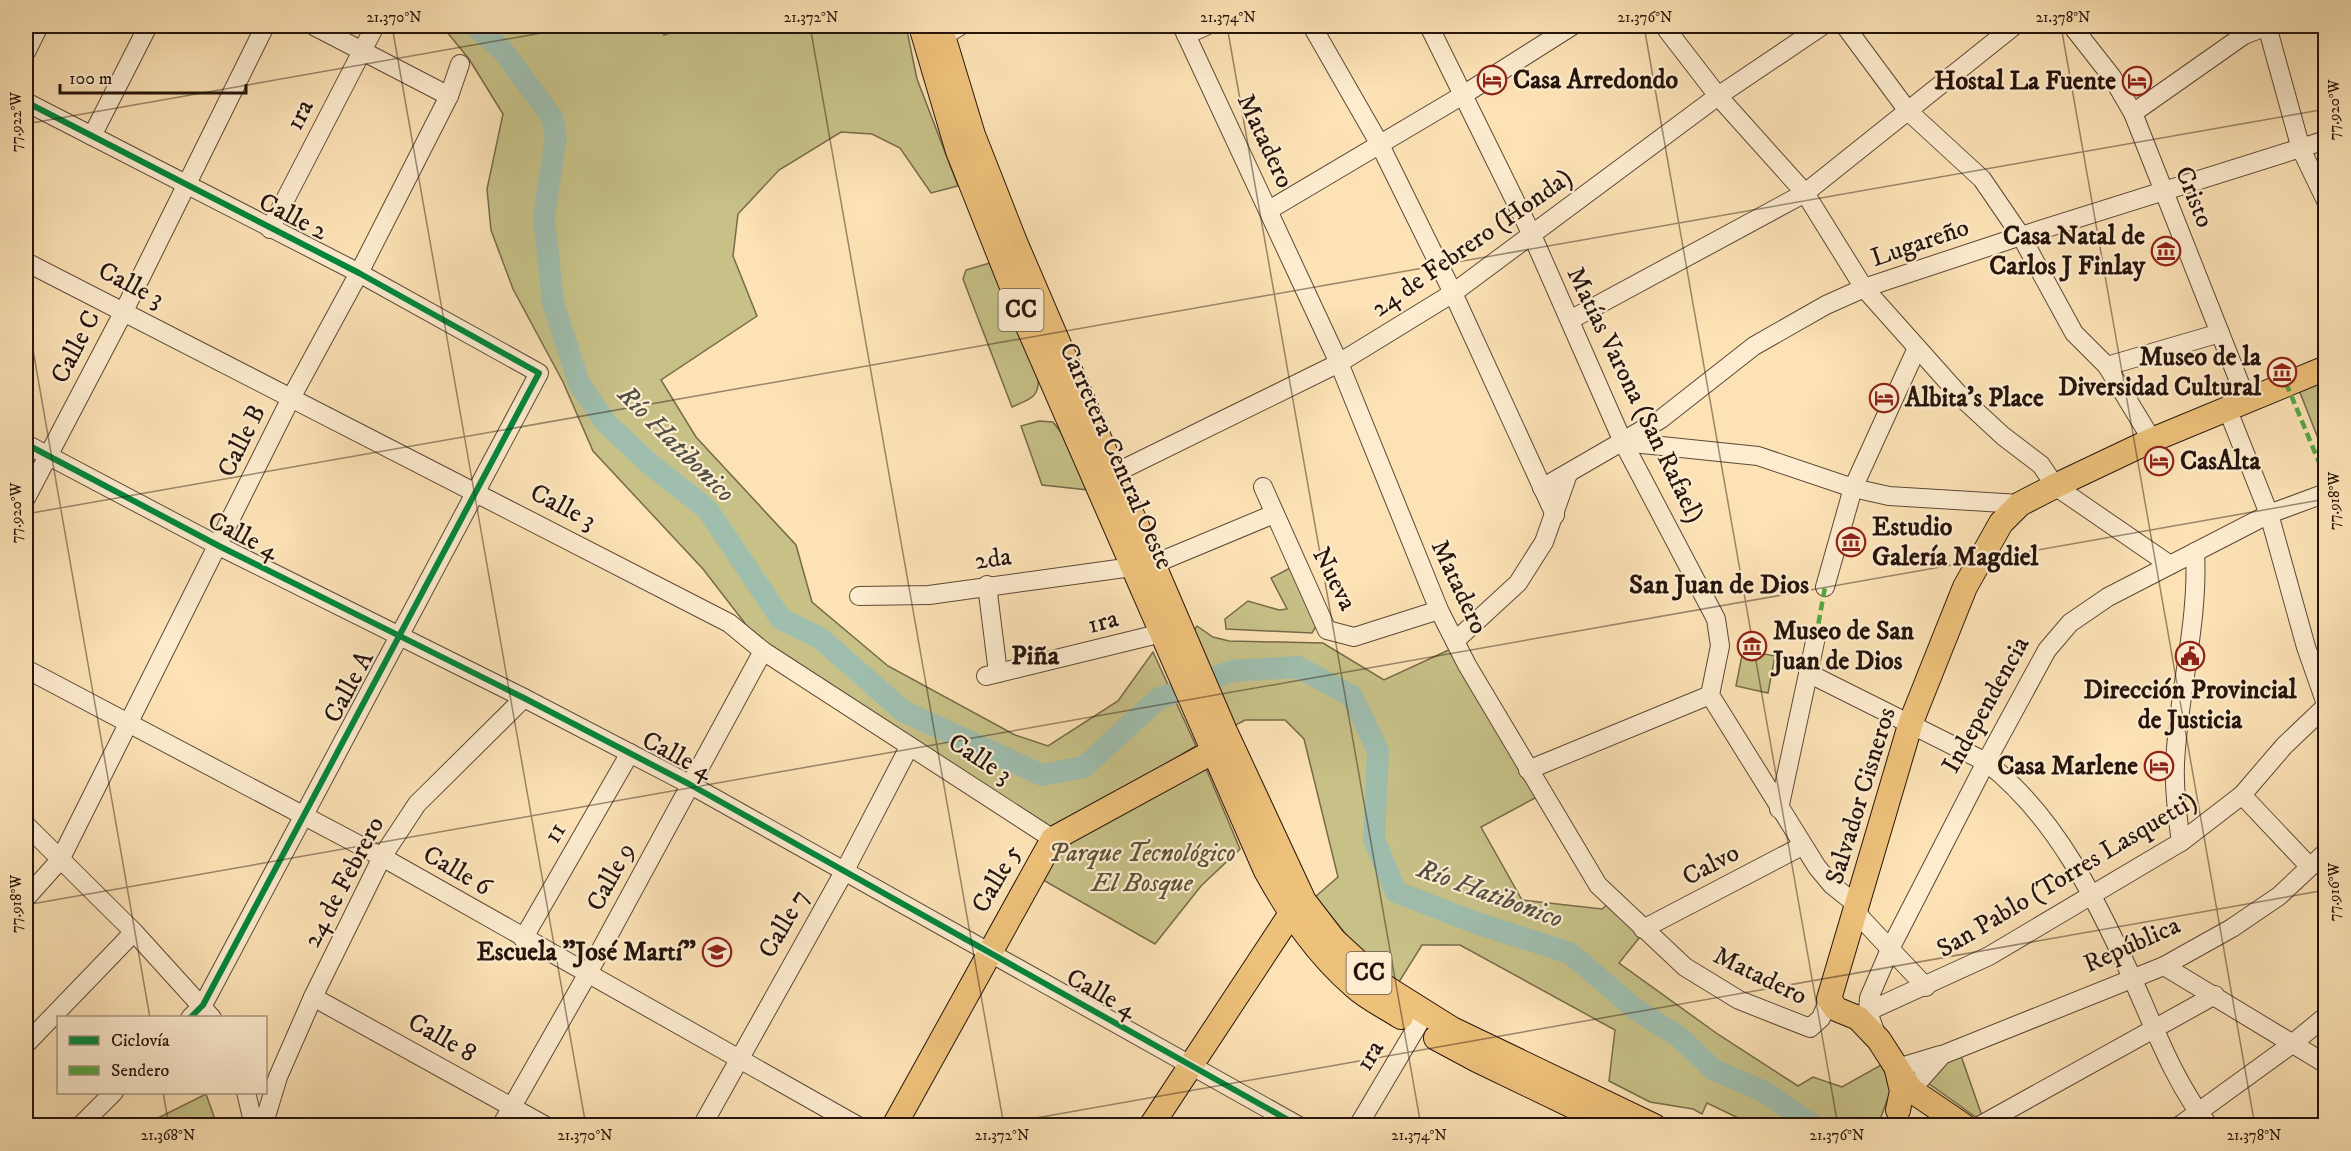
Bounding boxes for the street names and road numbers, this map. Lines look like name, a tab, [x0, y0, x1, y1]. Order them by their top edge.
street label: Matadero	[1229, 89, 1301, 193]
street label: 1ra	[278, 94, 322, 136]
street label: 24 de Febrero (Honda)	[1365, 161, 1579, 325]
street label: Cristo	[2167, 162, 2221, 232]
street label: Calle 2	[253, 186, 333, 248]
street label: Lugareño	[1867, 211, 1973, 275]
street label: Calle 3	[92, 254, 170, 316]
street label: Matías Varona (San Rafael)	[1559, 262, 1711, 528]
road number: CC	[998, 289, 1044, 331]
street label: Calle C	[44, 305, 108, 389]
street label: Carretera Central Oeste	[1051, 338, 1181, 574]
street label: Calle B	[210, 399, 274, 483]
street label: Calle 3	[524, 476, 602, 538]
street label: Calle 4	[202, 504, 285, 568]
street label: Matadero	[1423, 535, 1495, 639]
street label: 2da	[972, 540, 1014, 578]
street label: Nueva	[1304, 542, 1364, 616]
street label: 1ra	[1084, 602, 1122, 642]
street label: Independencia	[1935, 631, 2037, 779]
street label: Calle A	[316, 645, 382, 729]
street label: Salvador Cisneros	[1818, 703, 1904, 889]
street label: Calle 4	[636, 724, 719, 789]
street label: Calle 3	[942, 726, 1018, 792]
street label: San Pablo (Torres Lasquetti)	[1931, 784, 2203, 966]
street label: 24 de Febrero	[296, 811, 392, 953]
street label: 11	[536, 816, 574, 850]
street label: Calvo	[1677, 836, 1745, 894]
street label: Calle 9	[579, 837, 643, 917]
street label: Calle 6	[417, 838, 498, 904]
street label: Calle 5	[964, 839, 1030, 919]
street label: Calle 7	[751, 884, 817, 964]
street label: República	[2079, 909, 2185, 981]
street label: Matadero	[1708, 939, 1812, 1013]
road number: CC	[1346, 952, 1392, 994]
street label: Calle 4	[1060, 961, 1143, 1027]
street label: Calle 8	[402, 1006, 482, 1070]
street label: 1ra	[1348, 1035, 1392, 1077]

